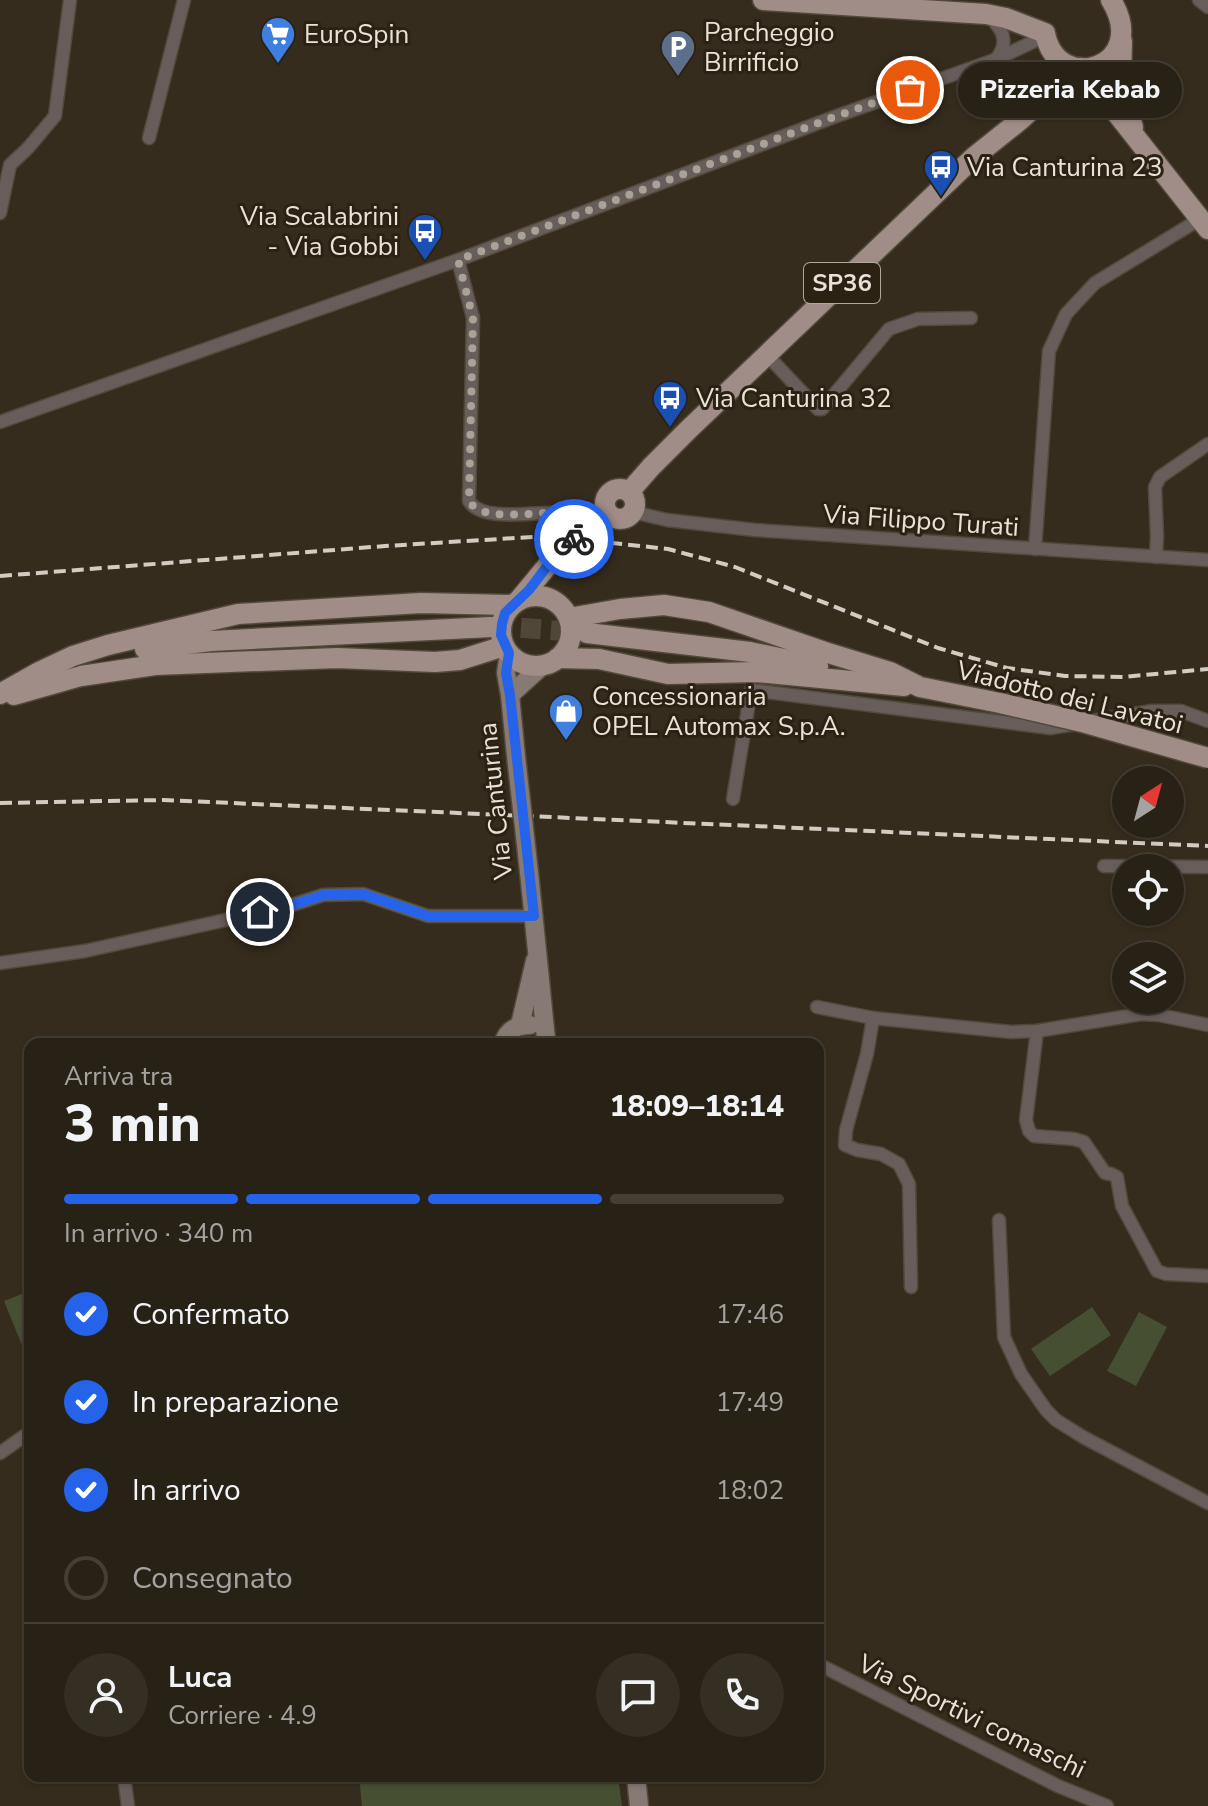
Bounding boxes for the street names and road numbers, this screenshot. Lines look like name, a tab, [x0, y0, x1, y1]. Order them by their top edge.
road number: SP36	[804, 263, 880, 303]
street label: Via Filippo Turati	[821, 496, 1020, 545]
street label: Viadotto dei Lavatoi	[952, 652, 1187, 743]
street label: Via Canturina	[470, 721, 521, 882]
street label: Via Sportivi comaschi	[851, 1646, 1091, 1787]

